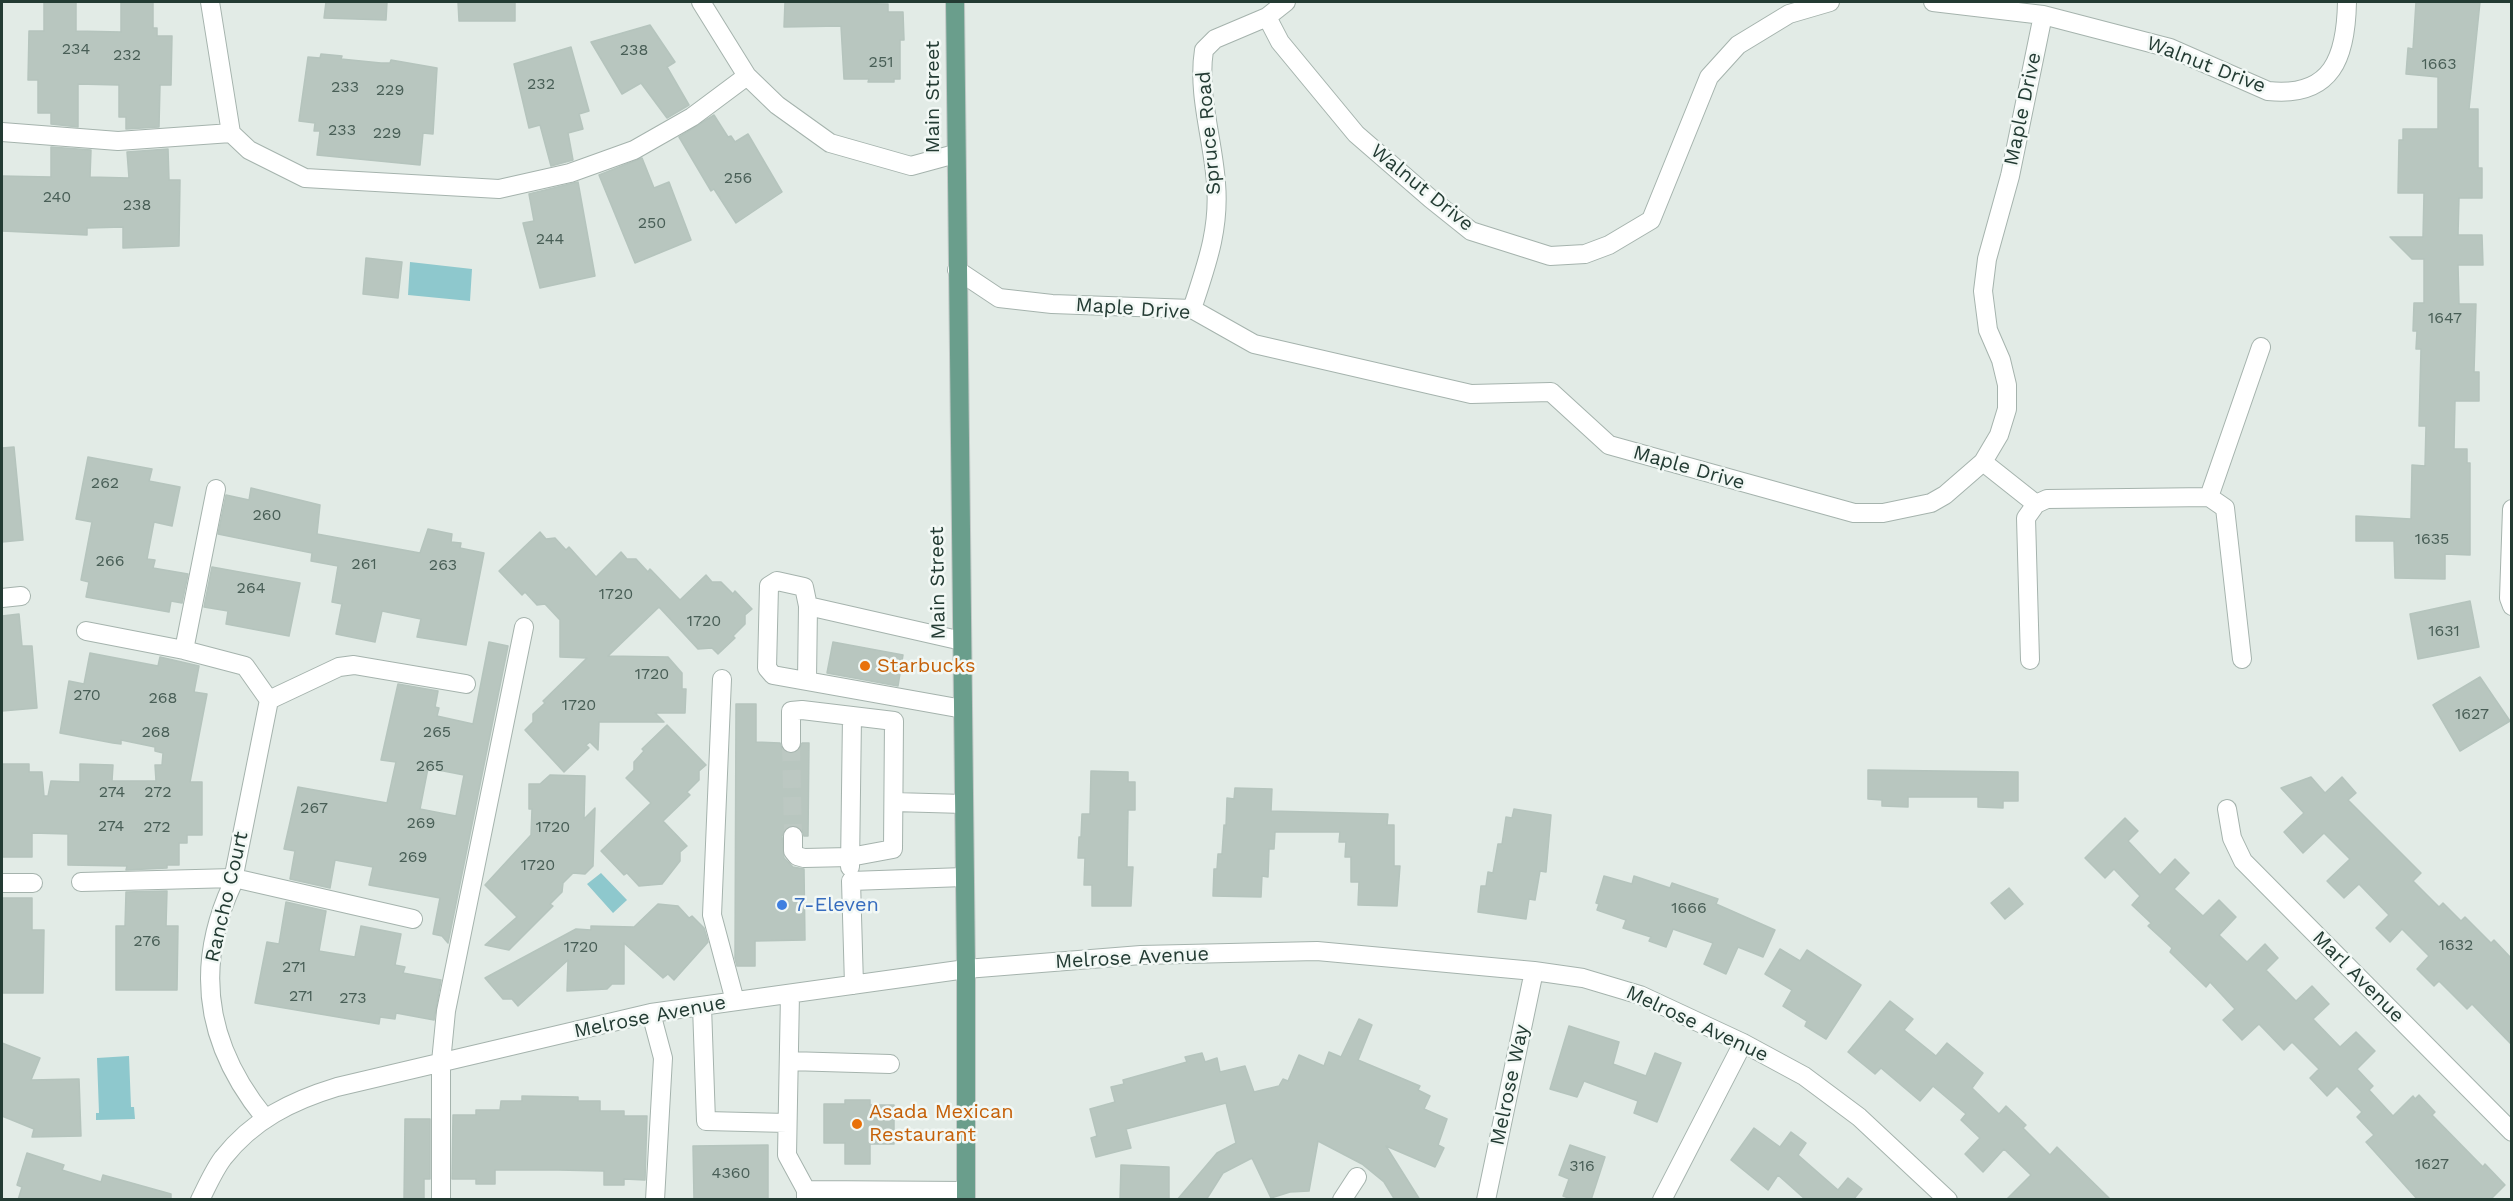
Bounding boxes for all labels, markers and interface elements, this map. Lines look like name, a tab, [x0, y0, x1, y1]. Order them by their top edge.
street label: Walnut Drive	[2143, 31, 2269, 99]
house number: 234	[62, 39, 90, 59]
house number: 238	[620, 40, 648, 60]
street label: Main Street	[921, 41, 945, 153]
house number: 232	[113, 45, 141, 65]
street label: Maple Drive	[1999, 50, 2047, 168]
house number: 251	[869, 52, 893, 72]
house number: 1663	[2421, 54, 2457, 74]
street label: Spruce Road	[1192, 70, 1226, 196]
house number: 232	[527, 74, 555, 94]
house number: 233	[331, 77, 359, 97]
house number: 229	[376, 80, 404, 100]
house number: 233	[328, 120, 356, 140]
house number: 229	[373, 123, 401, 143]
street label: Walnut Drive	[1366, 139, 1478, 237]
house number: 256	[724, 168, 752, 188]
house number: 240	[43, 187, 71, 207]
house number: 238	[123, 195, 151, 215]
house number: 250	[638, 213, 666, 233]
house number: 244	[536, 229, 564, 249]
street label: Maple Drive	[1075, 293, 1191, 325]
house number: 1647	[2428, 308, 2462, 328]
street label: Maple Drive	[1630, 441, 1748, 495]
house number: 262	[91, 473, 119, 493]
house number: 260	[252, 505, 282, 525]
street label: Main Street	[925, 526, 951, 640]
house number: 1635	[2415, 529, 2449, 549]
house number: 266	[96, 551, 124, 571]
house number: 261	[351, 554, 377, 574]
house number: 263	[429, 555, 457, 575]
house number: 264	[237, 578, 265, 598]
house number: 1720	[599, 584, 633, 604]
house number: 1720	[687, 611, 721, 631]
house number: 1631	[2428, 621, 2460, 641]
place label: Starbucks	[877, 654, 975, 678]
marker: Starbucks	[858, 659, 872, 673]
house number: 1720	[635, 664, 669, 684]
house number: 270	[73, 685, 101, 705]
house number: 268	[149, 688, 177, 708]
house number: 1720	[562, 695, 596, 715]
house number: 1627	[2455, 704, 2489, 724]
house number: 268	[142, 722, 170, 742]
house number: 265	[423, 722, 451, 742]
house number: 265	[416, 756, 444, 776]
house number: 274	[99, 782, 125, 802]
house number: 272	[144, 782, 172, 802]
house number: 267	[300, 798, 328, 818]
house number: 269	[407, 813, 435, 833]
house number: 274	[98, 816, 124, 836]
house number: 272	[143, 817, 171, 837]
house number: 1720	[536, 817, 570, 837]
street label: Rancho Court	[200, 829, 254, 965]
house number: 269	[399, 847, 427, 867]
house number: 1720	[521, 855, 555, 875]
place label: 7-Eleven	[794, 893, 879, 917]
marker: 7-Eleven	[775, 898, 789, 912]
house number: 1666	[1671, 898, 1707, 918]
street label: Marl Avenue	[2307, 926, 2409, 1028]
house number: 276	[133, 931, 161, 951]
house number: 1632	[2439, 935, 2473, 955]
house number: 1720	[564, 937, 598, 957]
street label: Melrose Avenue	[1054, 942, 1210, 974]
house number: 271	[282, 957, 306, 977]
street label: Melrose Avenue	[1622, 981, 1772, 1067]
house number: 271	[289, 986, 313, 1006]
house number: 273	[339, 988, 367, 1008]
street label: Melrose Avenue	[572, 991, 728, 1043]
street label: Melrose Way	[1485, 1022, 1535, 1148]
place label: Asada Mexican Restaurant	[869, 1100, 1014, 1147]
marker: Asada Mexican Restaurant	[850, 1117, 864, 1131]
house number: 1627	[2415, 1154, 2449, 1174]
house number: 316	[1569, 1156, 1595, 1176]
house number: 4360	[712, 1163, 750, 1183]

